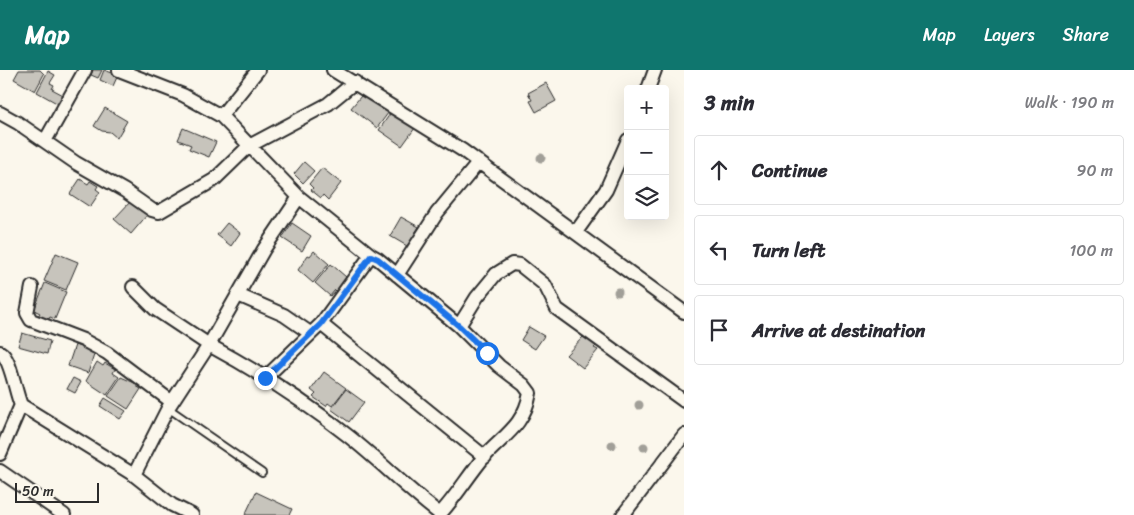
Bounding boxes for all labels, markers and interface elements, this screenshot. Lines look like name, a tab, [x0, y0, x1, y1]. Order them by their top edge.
text: Map	[25, 14, 69, 56]
text: Map	[923, 19, 956, 51]
text: Layers	[984, 19, 1035, 51]
text: Share	[1063, 19, 1109, 51]
text: 3 min	[704, 84, 754, 122]
map controls	[624, 85, 669, 220]
button: +	[624, 85, 669, 130]
text: Walk · 190 m	[1025, 88, 1114, 117]
button: −	[624, 130, 669, 175]
text: Continue	[752, 154, 828, 187]
icon: ahead	[705, 156, 733, 184]
text: 90 m	[1077, 156, 1113, 185]
button: layers	[624, 175, 669, 220]
text: Turn left	[752, 234, 825, 267]
icon: left	[705, 236, 733, 264]
text: 100 m	[1069, 236, 1113, 265]
text: Arrive at destination	[752, 314, 925, 347]
icon: arrive	[705, 316, 733, 344]
route start	[476, 342, 499, 365]
route end	[254, 367, 277, 390]
text: 50 m	[22, 479, 54, 504]
scale bar	[15, 480, 99, 503]

